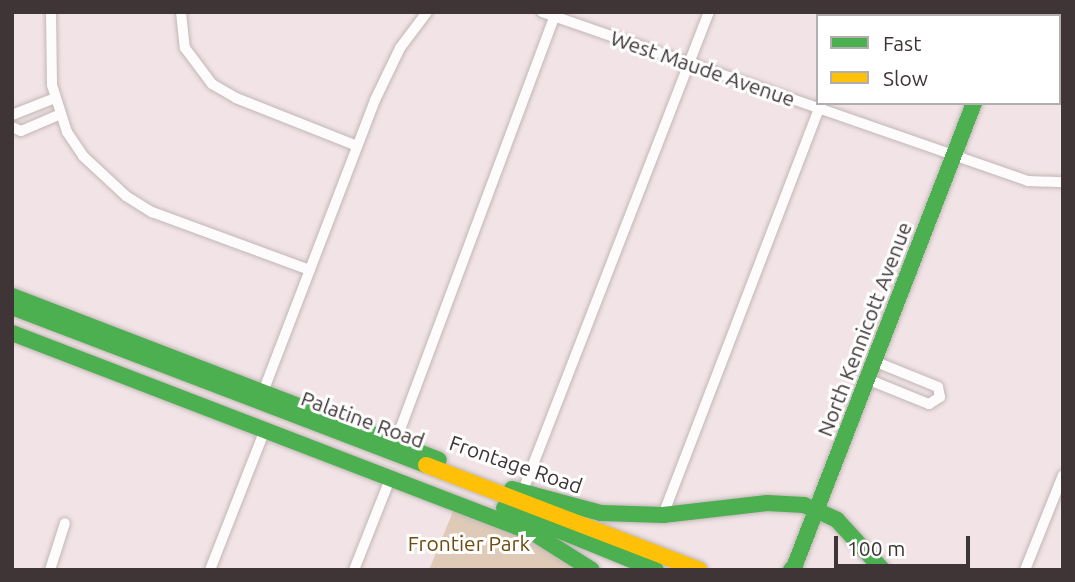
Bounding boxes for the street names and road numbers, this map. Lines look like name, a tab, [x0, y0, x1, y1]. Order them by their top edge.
street label: West Maude Avenue	[607, 25, 799, 111]
street label: North Kennicott Avenue	[811, 218, 917, 440]
street label: Palatine Road	[298, 385, 428, 453]
street label: Frontage Road	[446, 429, 586, 499]

